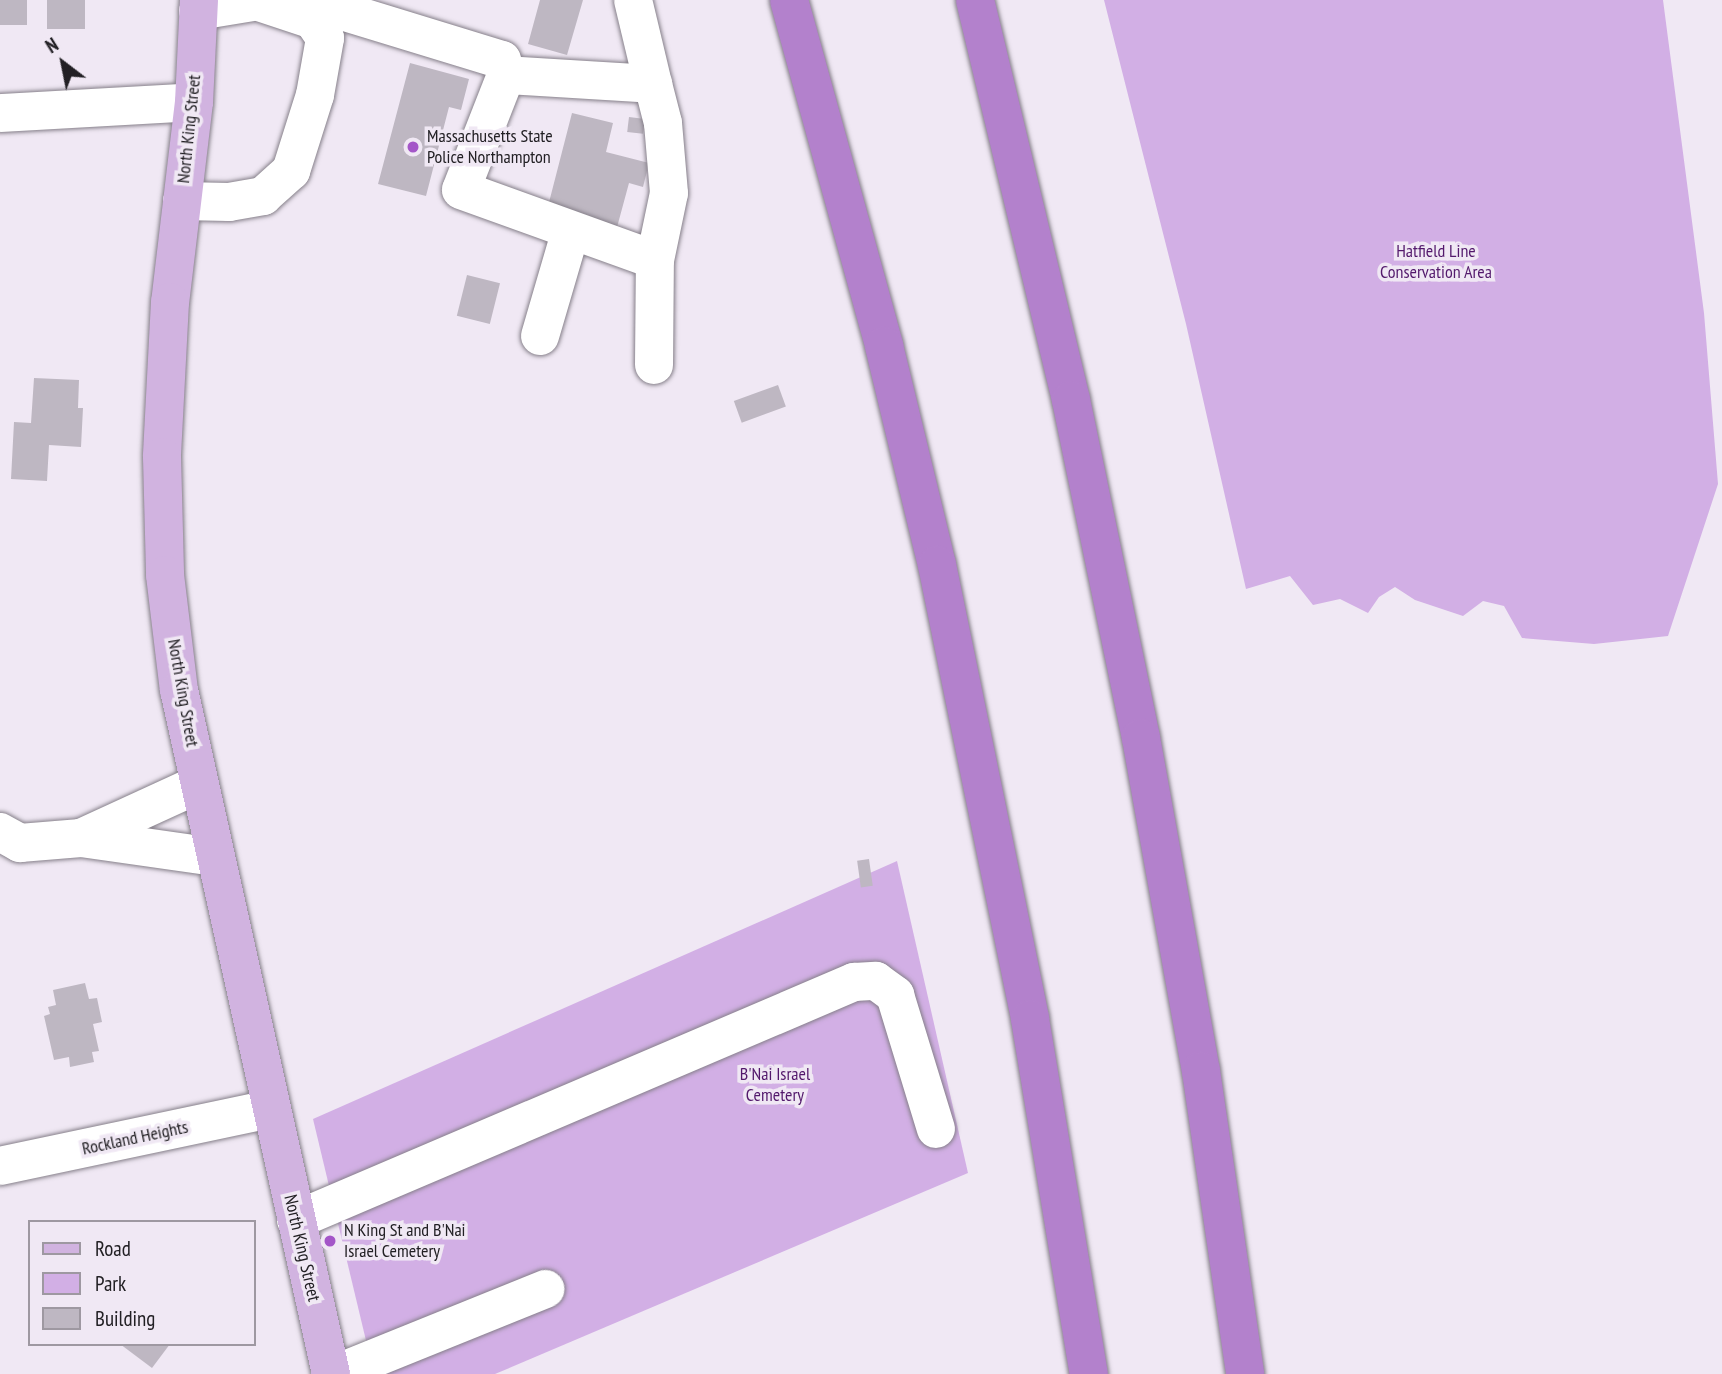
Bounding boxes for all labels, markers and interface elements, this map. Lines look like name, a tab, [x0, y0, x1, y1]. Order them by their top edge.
north arrow	[28, 28, 98, 98]
text: N	[41, 32, 63, 58]
street label: North King Street	[173, 74, 205, 184]
place label: Massachusetts State Police Northampton	[427, 126, 553, 168]
marker: Massachusetts State Police Northampton	[405, 139, 421, 155]
park label: Hatfield Line Conservation Area	[1380, 241, 1492, 284]
street label: North King Street	[163, 637, 203, 749]
park label: B'Nai Israel Cemetery	[740, 1064, 810, 1106]
street label: Rockland Heights	[80, 1116, 190, 1160]
street label: North King Street	[279, 1192, 325, 1304]
legend	[28, 1220, 256, 1346]
place label: N King St and B'Nai Israel Cemetery	[344, 1220, 465, 1262]
marker: N King St and B'Nai Israel Cemetery	[322, 1233, 338, 1249]
text: Road	[95, 1235, 131, 1262]
text: Park	[95, 1270, 126, 1297]
text: Building	[95, 1305, 155, 1332]

